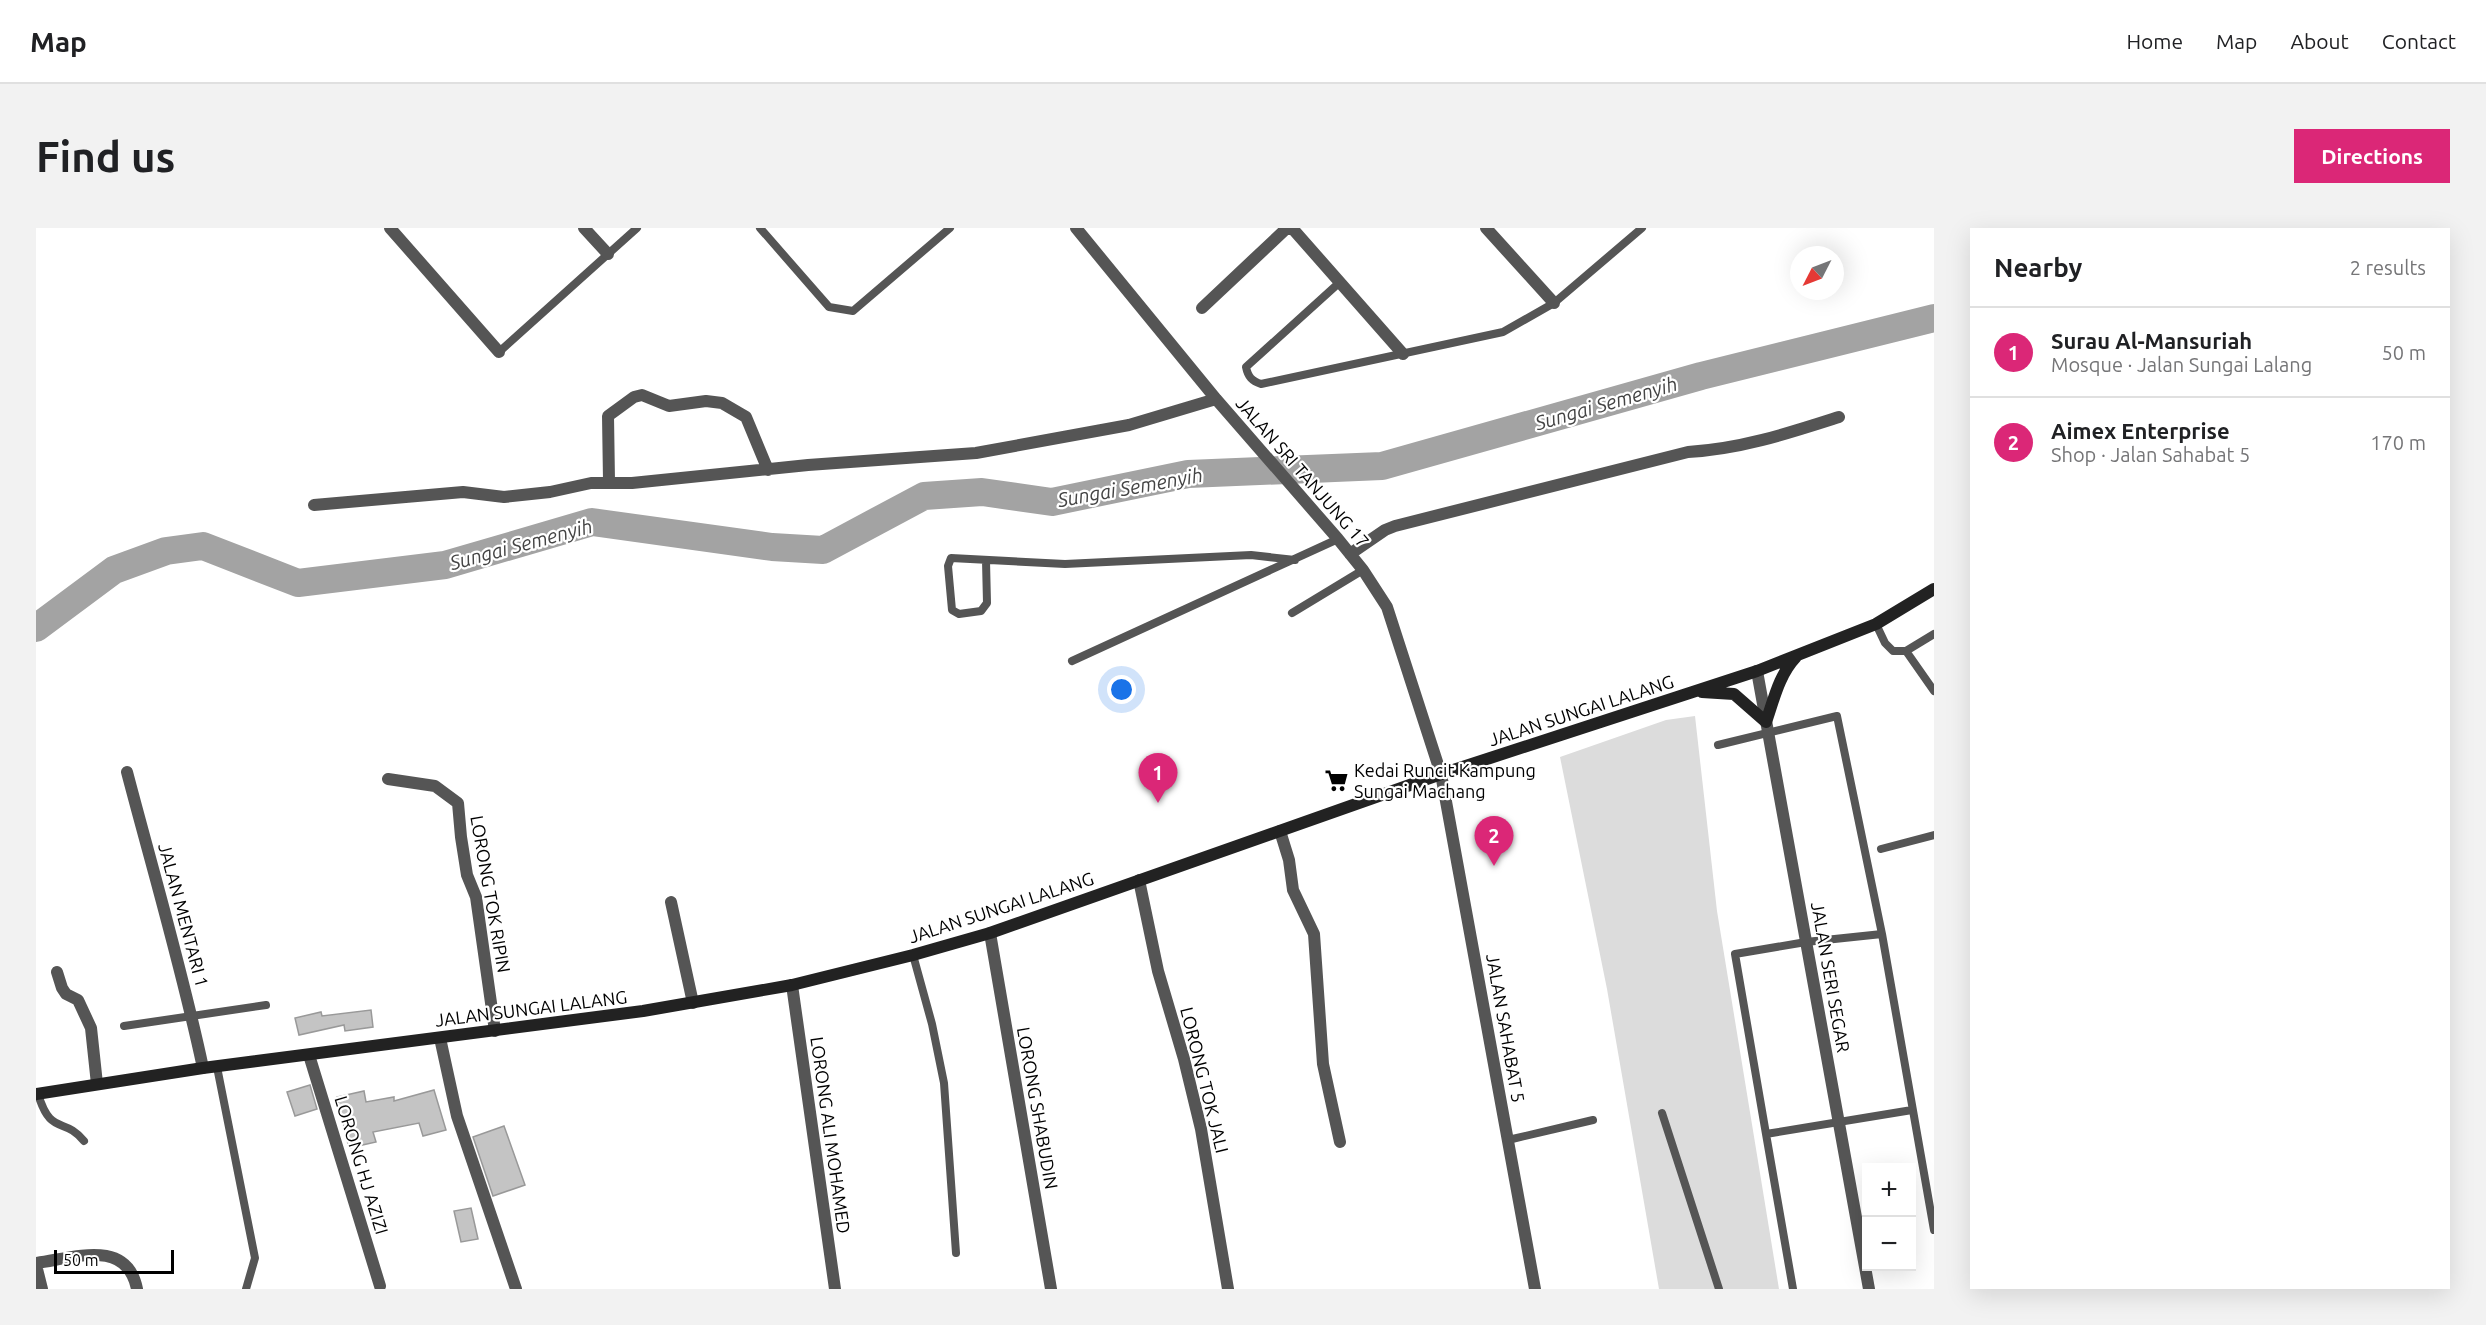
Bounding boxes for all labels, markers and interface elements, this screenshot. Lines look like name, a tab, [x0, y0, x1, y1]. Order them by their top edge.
text: Map	[30, 26, 87, 57]
text: Home	[2126, 29, 2183, 53]
text: Map	[2216, 29, 2257, 53]
text: About	[2290, 29, 2349, 53]
text: Contact	[2382, 29, 2456, 53]
button: Directions	[2294, 129, 2450, 183]
text: Find us	[36, 133, 175, 180]
north arrow	[1790, 246, 1844, 300]
text: Nearby	[1994, 253, 2082, 282]
text: 2 results	[2350, 256, 2426, 279]
text: Surau Al-Mansuriah	[2051, 328, 2252, 353]
text: 1	[2008, 341, 2019, 364]
text: 50 m	[2382, 341, 2426, 364]
text: Mosque · Jalan Sungai Lalang	[2051, 353, 2312, 376]
water label: Sungai Semenyih	[1531, 372, 1680, 435]
street label: JALAN SRI TANJUNG 17	[1232, 393, 1374, 551]
text: Aimex Enterprise	[2051, 418, 2230, 443]
text: 2	[2008, 431, 2019, 454]
text: 170 m	[2370, 431, 2426, 454]
text: Shop · Jalan Sahabat 5	[2051, 443, 2250, 466]
water label: Sungai Semenyih	[1055, 463, 1204, 511]
water label: Sungai Semenyih	[446, 514, 595, 574]
street label: JALAN SUNGAI LALANG	[1486, 671, 1676, 749]
your location	[1107, 675, 1136, 704]
pin: 1	[1138, 754, 1178, 803]
place label: Kedai Runcit Kampung Sungai Machang	[1354, 760, 1536, 801]
supermarket icon: Kedai Runcit Kampung Sungai Machang	[1323, 767, 1349, 793]
street label: LORONG TOK RIPIN	[467, 814, 515, 974]
pin: 2	[1474, 816, 1514, 866]
street label: JALAN MENTARI 1	[155, 841, 213, 989]
street label: JALAN SUNGAI LALANG	[906, 868, 1096, 946]
street label: JALAN SERI SEGAR	[1808, 900, 1854, 1054]
street label: JALAN SAHABAT 5	[1483, 952, 1529, 1104]
street label: JALAN SUNGAI LALANG	[434, 986, 628, 1030]
street label: LORONG TOK JALI	[1177, 1005, 1233, 1155]
street label: LORONG SHABUDIN	[1014, 1025, 1062, 1191]
street label: LORONG ALI MOHAMED	[807, 1035, 855, 1235]
street label: LORONG HJ AZIZI	[331, 1093, 393, 1237]
map controls	[1862, 1163, 1916, 1271]
button: +	[1862, 1163, 1916, 1217]
button: −	[1862, 1217, 1916, 1271]
scale bar	[54, 1247, 174, 1274]
text: 50 m	[63, 1251, 99, 1269]

